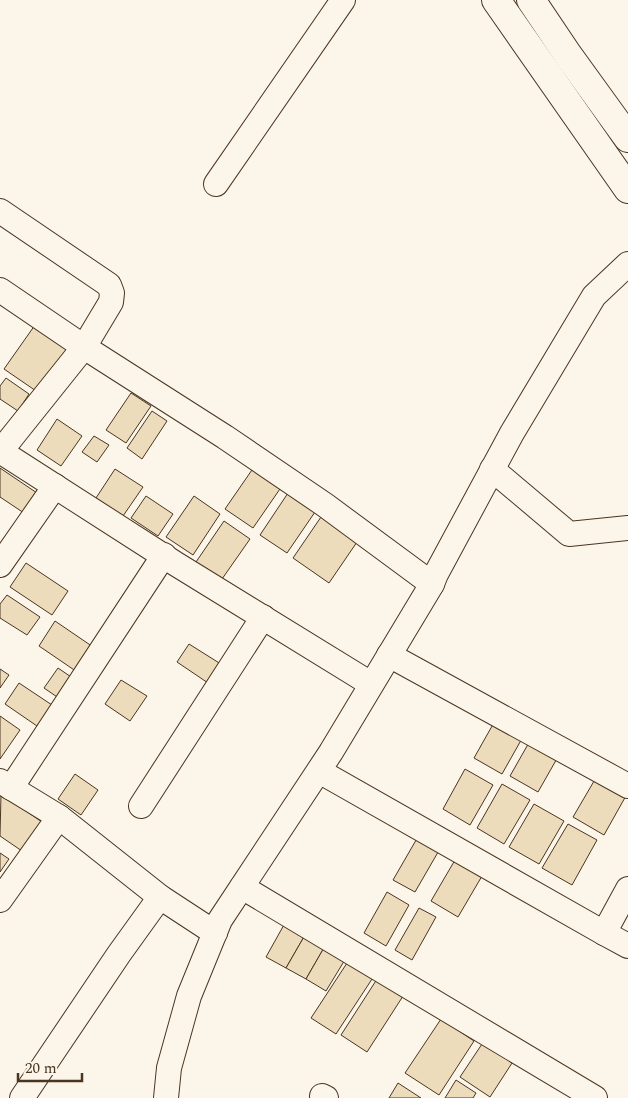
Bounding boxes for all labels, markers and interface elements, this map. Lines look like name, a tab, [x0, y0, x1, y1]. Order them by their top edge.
scale bar	[18, 1050, 81, 1082]
text: 20 m	[25, 1057, 57, 1080]

